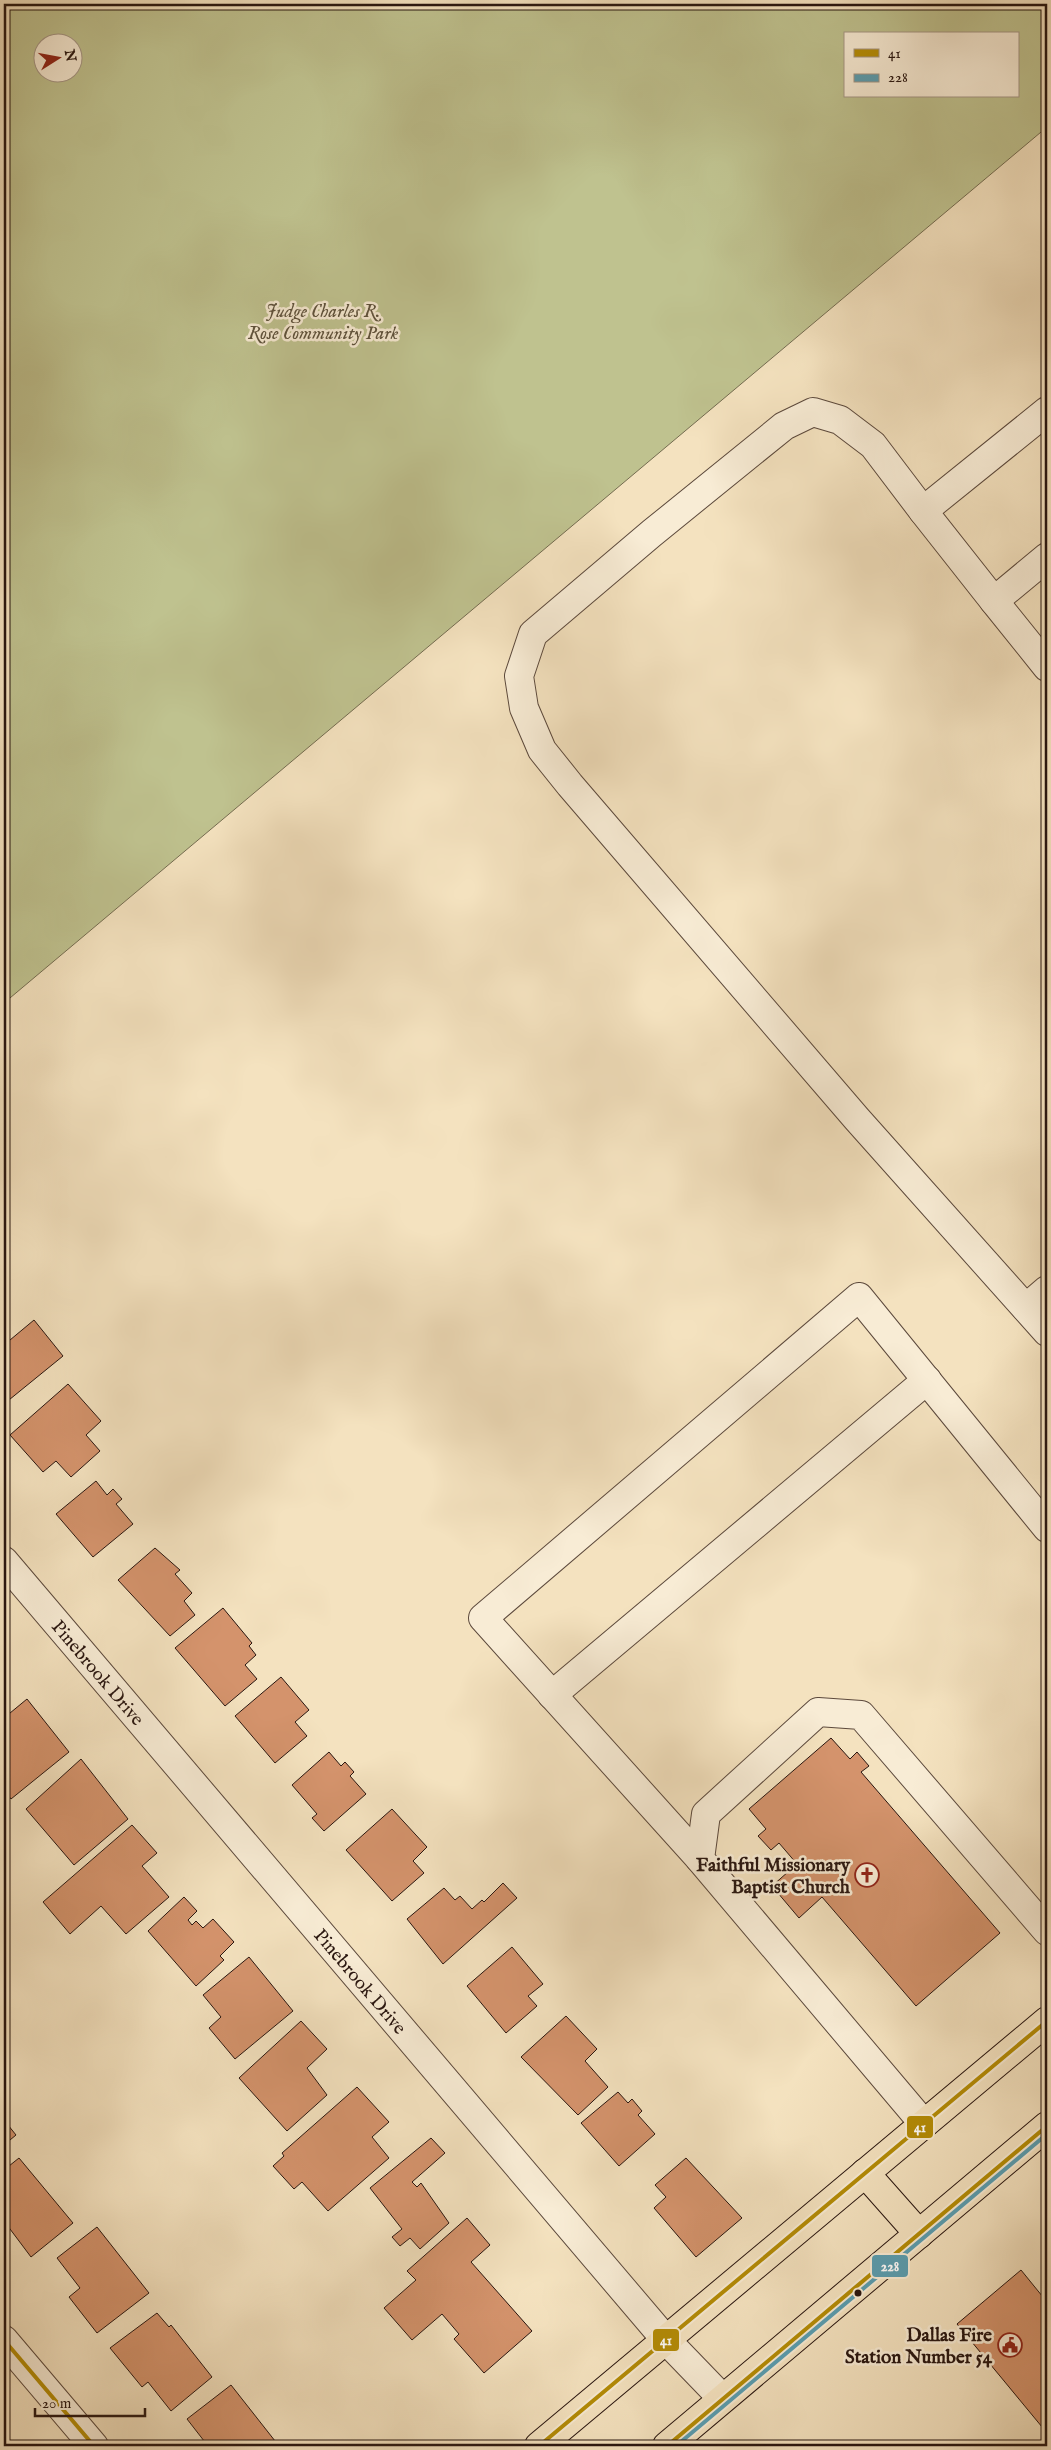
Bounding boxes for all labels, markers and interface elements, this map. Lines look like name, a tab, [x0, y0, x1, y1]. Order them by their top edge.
north arrow	[32, 32, 82, 82]
legend	[844, 32, 1018, 98]
text: 41	[888, 44, 901, 63]
text: N	[60, 47, 80, 63]
text: 228	[888, 68, 908, 87]
park label: Judge Charles R. Rose Community Park	[248, 300, 399, 346]
street label: Pinebrook Drive	[45, 1616, 149, 1731]
place label: Faithful Missionary Baptist Church	[696, 1854, 851, 1900]
church icon: Faithful Missionary Baptist Church	[854, 1862, 880, 1888]
street label: Pinebrook Drive	[308, 1924, 411, 2040]
line badge: 41	[906, 2115, 934, 2139]
text: 41	[914, 2119, 926, 2137]
line badge: 228	[871, 2254, 909, 2278]
text: 228	[881, 2258, 900, 2276]
unlabelled marker	[853, 2288, 863, 2298]
place label: Dallas Fire Station Number 54	[845, 2324, 993, 2370]
line badge: 41	[652, 2328, 680, 2352]
text: 41	[660, 2332, 672, 2350]
public building icon: Dallas Fire Station Number 54	[997, 2332, 1023, 2358]
scale bar	[35, 2385, 145, 2417]
text: 20 m	[42, 2394, 72, 2413]

